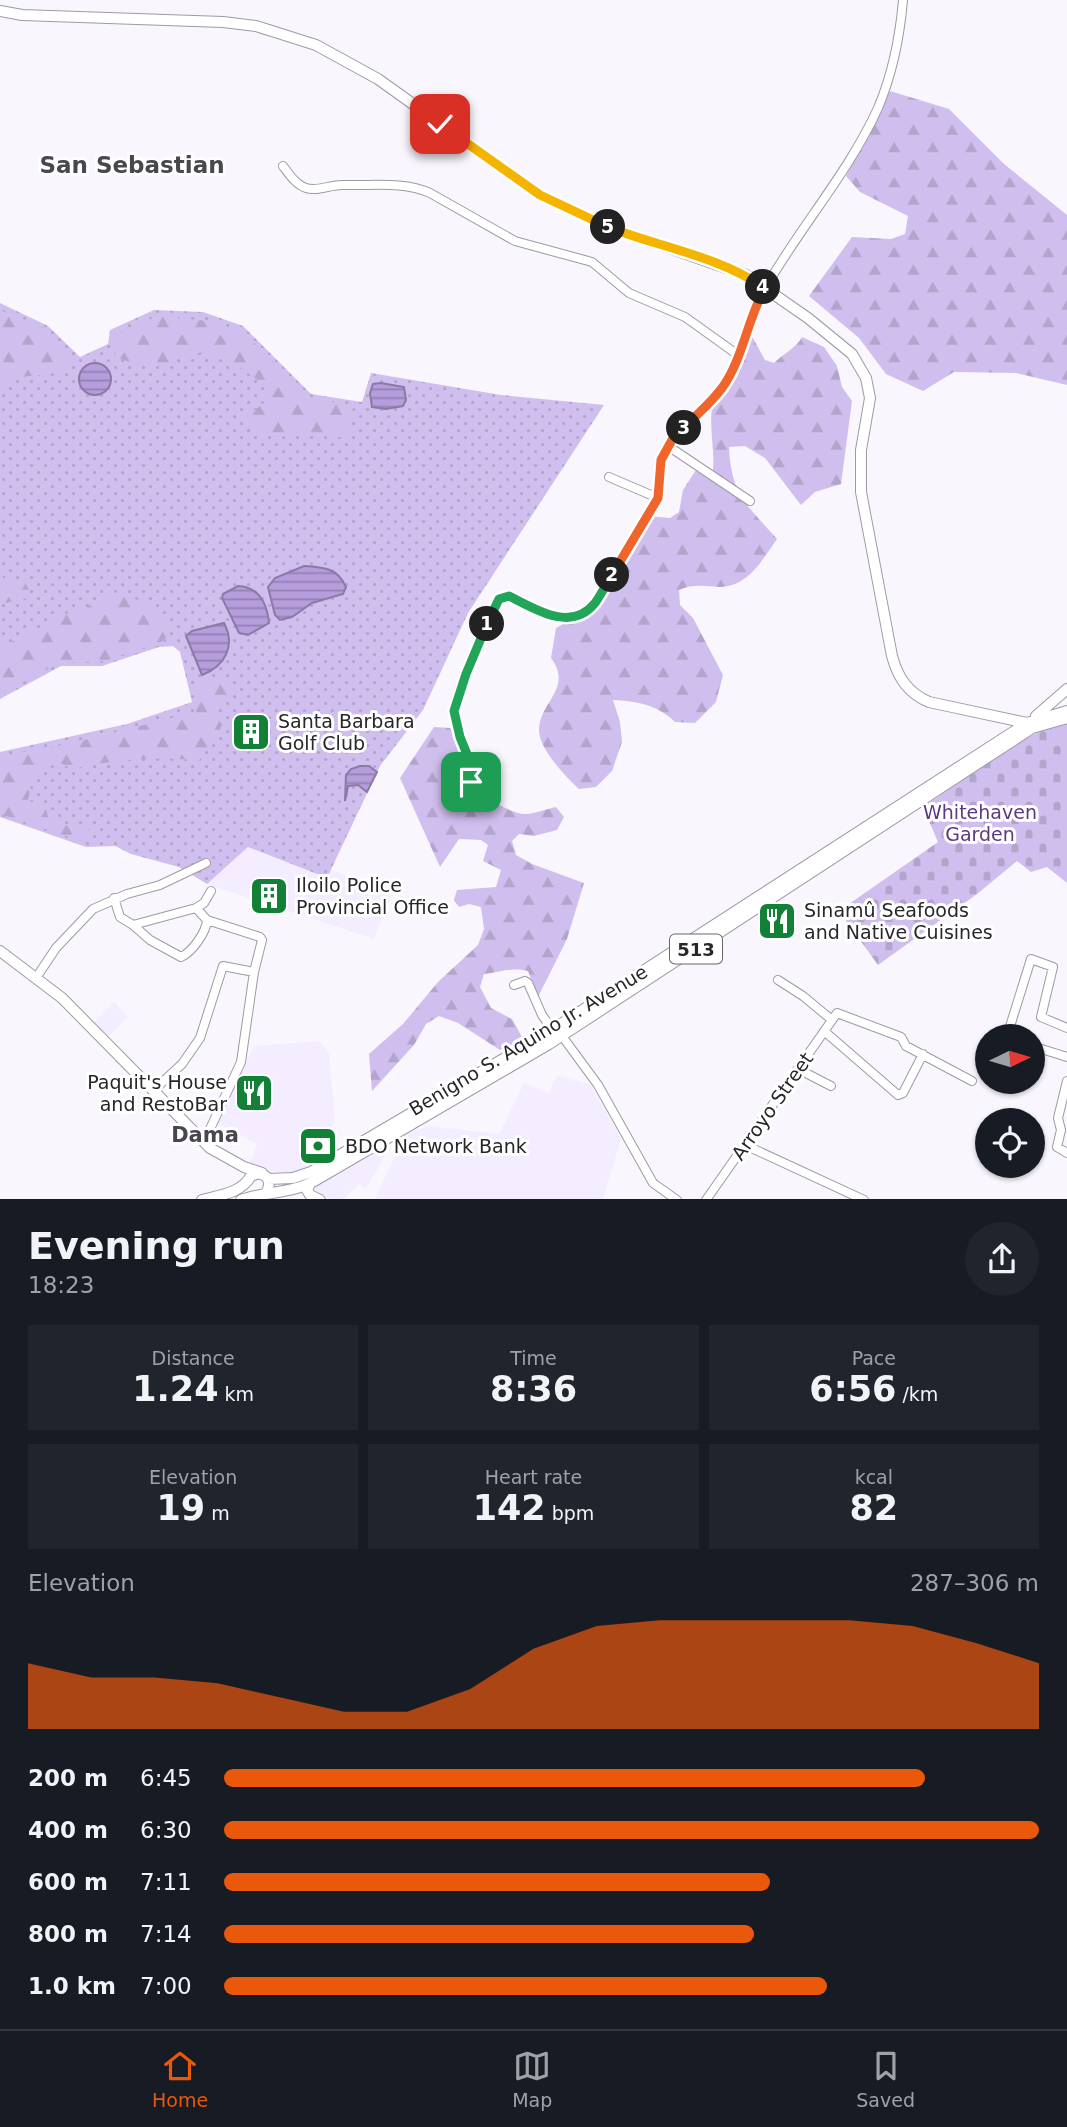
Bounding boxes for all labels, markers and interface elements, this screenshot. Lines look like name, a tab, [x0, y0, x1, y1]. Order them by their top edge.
pin	[410, 94, 470, 154]
icon: check	[421, 105, 459, 143]
district label: San Sebastian	[39, 152, 225, 178]
pin: 5	[590, 210, 626, 244]
text: 5	[601, 215, 614, 237]
pin: 4	[746, 270, 780, 304]
text: 4	[756, 275, 769, 297]
pin: 3	[666, 410, 702, 446]
text: 3	[677, 416, 690, 438]
pin: 2	[594, 558, 630, 592]
text: 2	[605, 563, 618, 585]
pin: 1	[470, 606, 504, 642]
text: 1	[480, 612, 493, 634]
place label: Santa Barbara Golf Club	[278, 710, 415, 754]
building icon: Santa Barbara Golf Club	[230, 711, 272, 753]
pin	[441, 752, 501, 812]
icon: arrive	[452, 763, 490, 801]
park label: Whitehaven Garden	[923, 801, 1037, 845]
place label: Iloilo Police Provincial Office	[296, 874, 449, 918]
building icon: Iloilo Police Provincial Office	[248, 875, 290, 917]
place label: Sinamû Seafoods and Native Cuisines	[804, 899, 993, 943]
restaurant icon: Sinamû Seafoods and Native Cuisines	[756, 900, 798, 942]
road number: 513	[670, 934, 722, 964]
street label: Benigno S. Aquino Jr. Avenue	[405, 960, 651, 1120]
north arrow	[975, 1024, 1045, 1094]
map controls	[975, 1024, 1045, 1178]
street label: Arroyo Street	[727, 1048, 817, 1164]
place label: Paquit's House and RestoBar	[87, 1071, 227, 1115]
restaurant icon: Paquit's House and RestoBar	[233, 1072, 275, 1114]
button: locate	[975, 1108, 1045, 1178]
district label: Dama	[171, 1123, 239, 1147]
bank icon: BDO Network Bank	[297, 1125, 339, 1167]
place label: BDO Network Bank	[345, 1135, 527, 1157]
button: share	[965, 1222, 1039, 1296]
text: Evening run	[28, 1224, 285, 1268]
text: 18:23	[28, 1272, 94, 1298]
text: Distance	[152, 1347, 235, 1369]
text: Time	[510, 1347, 557, 1369]
text: Pace	[852, 1347, 896, 1369]
text: 1.24	[132, 1369, 219, 1409]
text: 8:36	[490, 1369, 577, 1409]
text: 6:56	[809, 1369, 896, 1409]
text: km	[219, 1383, 254, 1405]
text: /km	[896, 1383, 938, 1405]
text: Elevation	[149, 1466, 237, 1488]
text: Heart rate	[485, 1466, 582, 1488]
text: kcal	[855, 1466, 893, 1488]
text: 19	[157, 1488, 205, 1528]
text: 142	[473, 1488, 546, 1528]
text: 82	[849, 1488, 898, 1528]
text: m	[205, 1502, 230, 1524]
text: bpm	[546, 1502, 594, 1524]
text: Elevation	[28, 1570, 135, 1596]
text: 287–306 m	[910, 1570, 1039, 1596]
text: 200 m	[28, 1765, 108, 1791]
text: 6:45	[140, 1765, 192, 1791]
text: 400 m	[28, 1817, 108, 1843]
text: 6:30	[140, 1817, 192, 1843]
text: 600 m	[28, 1869, 108, 1895]
text: 7:11	[140, 1869, 192, 1895]
text: 800 m	[28, 1921, 108, 1947]
text: 7:14	[140, 1921, 192, 1947]
text: 1.0 km	[28, 1973, 116, 1999]
text: 7:00	[140, 1973, 192, 1999]
tab: Home	[152, 2047, 208, 2111]
tab: Map	[512, 2047, 552, 2111]
tab: Saved	[856, 2047, 915, 2111]

